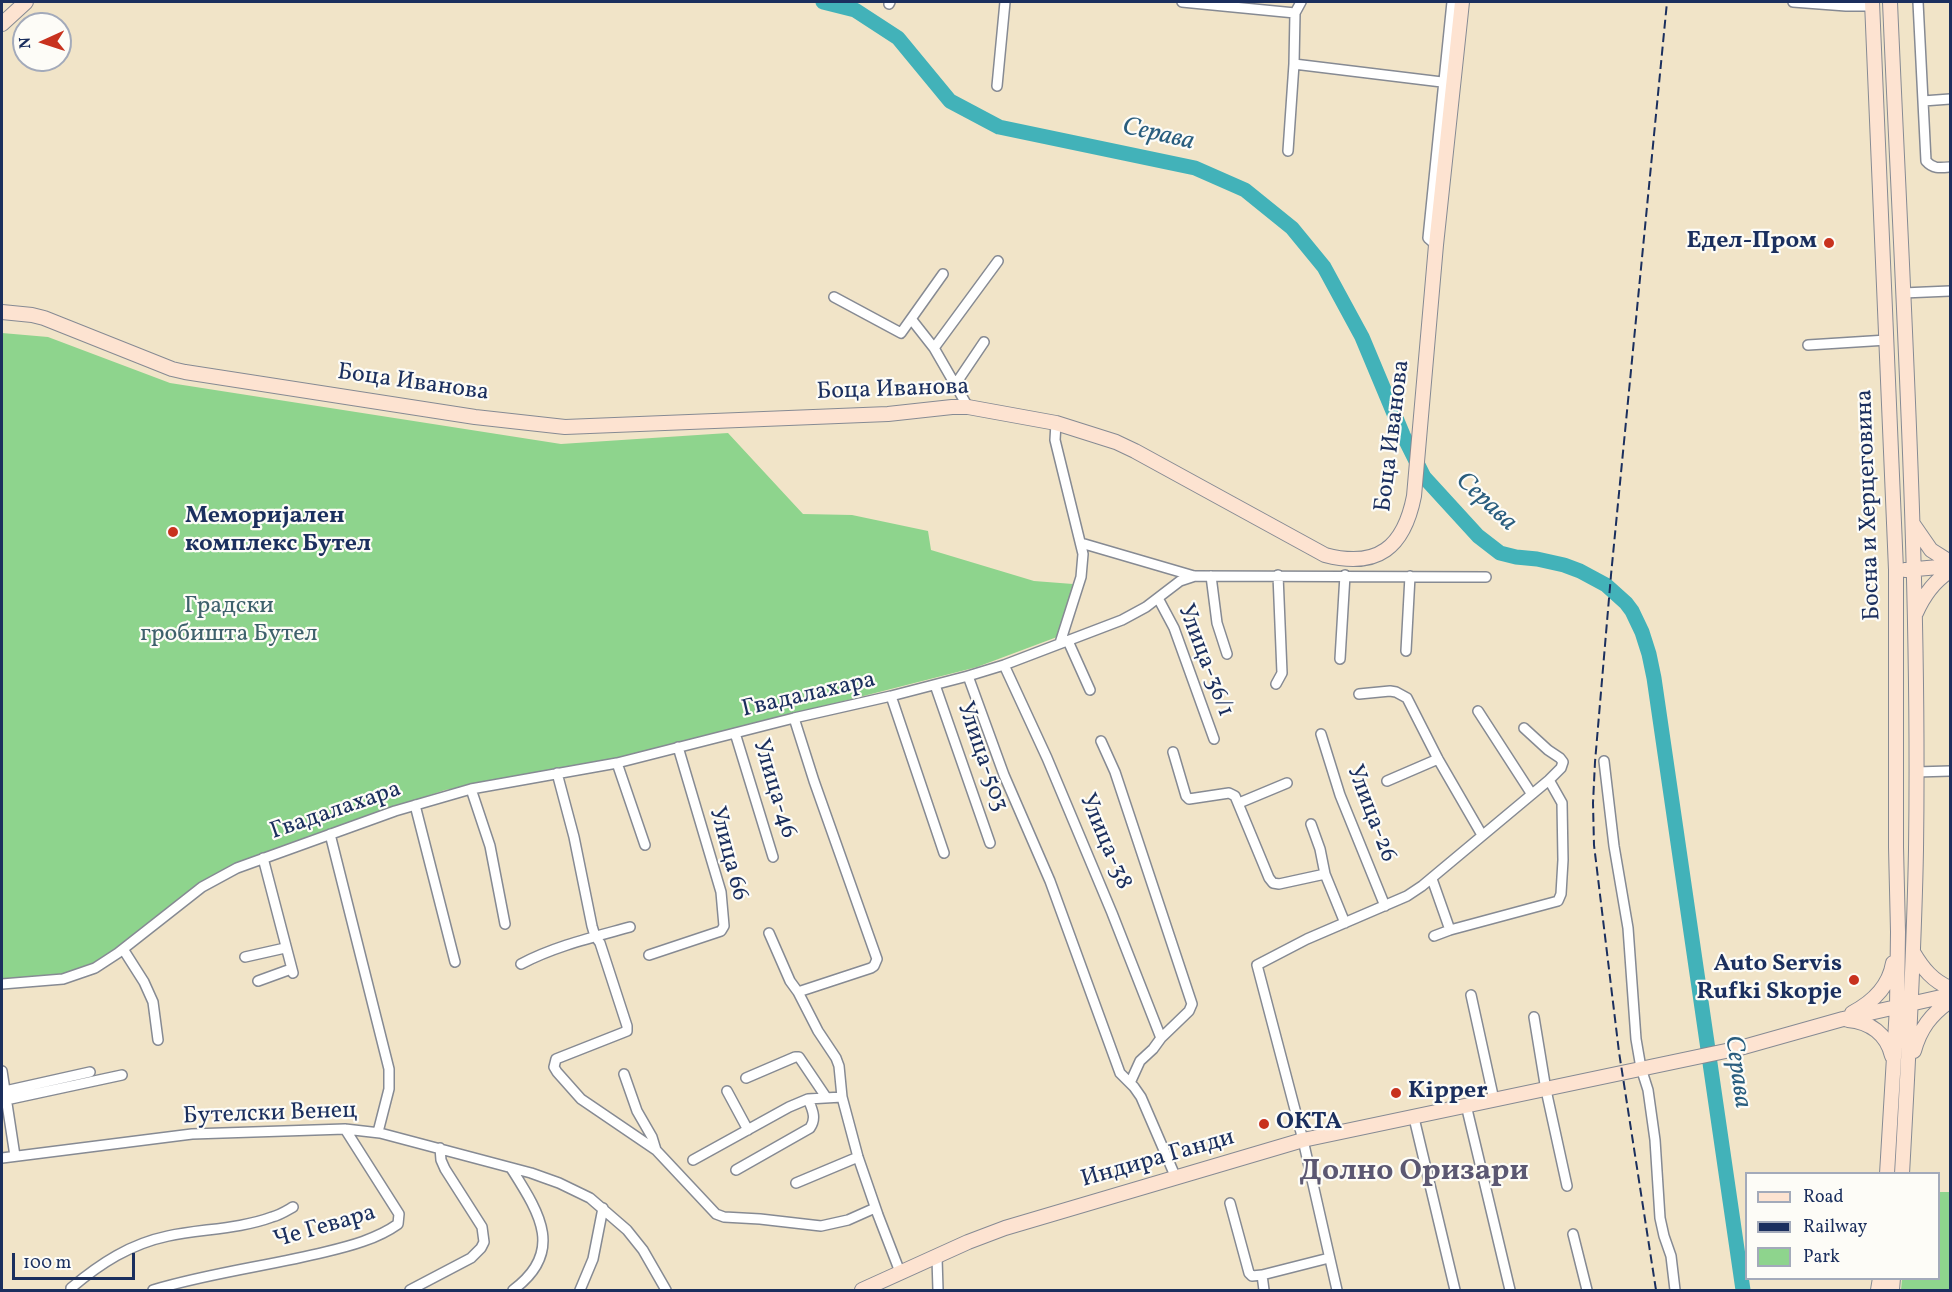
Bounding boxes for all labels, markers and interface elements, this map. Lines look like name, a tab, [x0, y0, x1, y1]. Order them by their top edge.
north arrow	[12, 12, 72, 72]
text: N	[15, 36, 37, 49]
water label: Серава	[1119, 113, 1197, 159]
place label: Едел-Пром	[1686, 229, 1817, 257]
marker: Едел-Пром	[1822, 236, 1836, 250]
street label: Боца Иванова	[1370, 358, 1418, 514]
street label: Боца Иванова	[335, 359, 491, 409]
street label: Боца Иванова	[816, 374, 970, 408]
street label: Босна и Херцеговина	[1852, 389, 1888, 621]
water label: Серава	[1448, 467, 1522, 539]
place label: Меморијален комплекс Бутел	[185, 504, 371, 560]
marker: Меморијален комплекс Бутел	[166, 525, 180, 539]
park label: Градски гробишта Бутел	[140, 594, 318, 650]
street label: Улица-36/1	[1169, 600, 1239, 722]
street label: Гвадалахара	[739, 667, 879, 725]
street label: Улица-503	[949, 698, 1013, 816]
street label: Улица-46	[744, 736, 802, 842]
street label: Улица-26	[1338, 761, 1402, 867]
street label: Гвадалахара	[267, 776, 405, 848]
street label: Улица-38	[1071, 790, 1137, 894]
street label: Улица 66	[701, 804, 753, 904]
place label: Auto Servis Rufki Skopje	[1697, 952, 1842, 1008]
marker: Auto Servis Rufki Skopje	[1847, 973, 1861, 987]
water label: Серава	[1715, 1034, 1757, 1110]
place label: Kipper	[1408, 1079, 1488, 1107]
marker: Kipper	[1389, 1086, 1403, 1100]
street label: Бутелски Венец	[182, 1098, 358, 1132]
place label: ОКТА	[1276, 1110, 1342, 1138]
marker: ОКТА	[1257, 1117, 1271, 1131]
street label: Индира Ганди	[1078, 1124, 1238, 1196]
district label: Долно Оризари	[1299, 1155, 1529, 1191]
legend	[1745, 1172, 1940, 1280]
text: Road	[1803, 1185, 1844, 1210]
street label: Че Гевара	[270, 1200, 380, 1256]
text: Railway	[1803, 1215, 1867, 1240]
scale bar	[15, 1241, 138, 1279]
text: Park	[1803, 1245, 1840, 1270]
text: 100 m	[23, 1251, 72, 1276]

